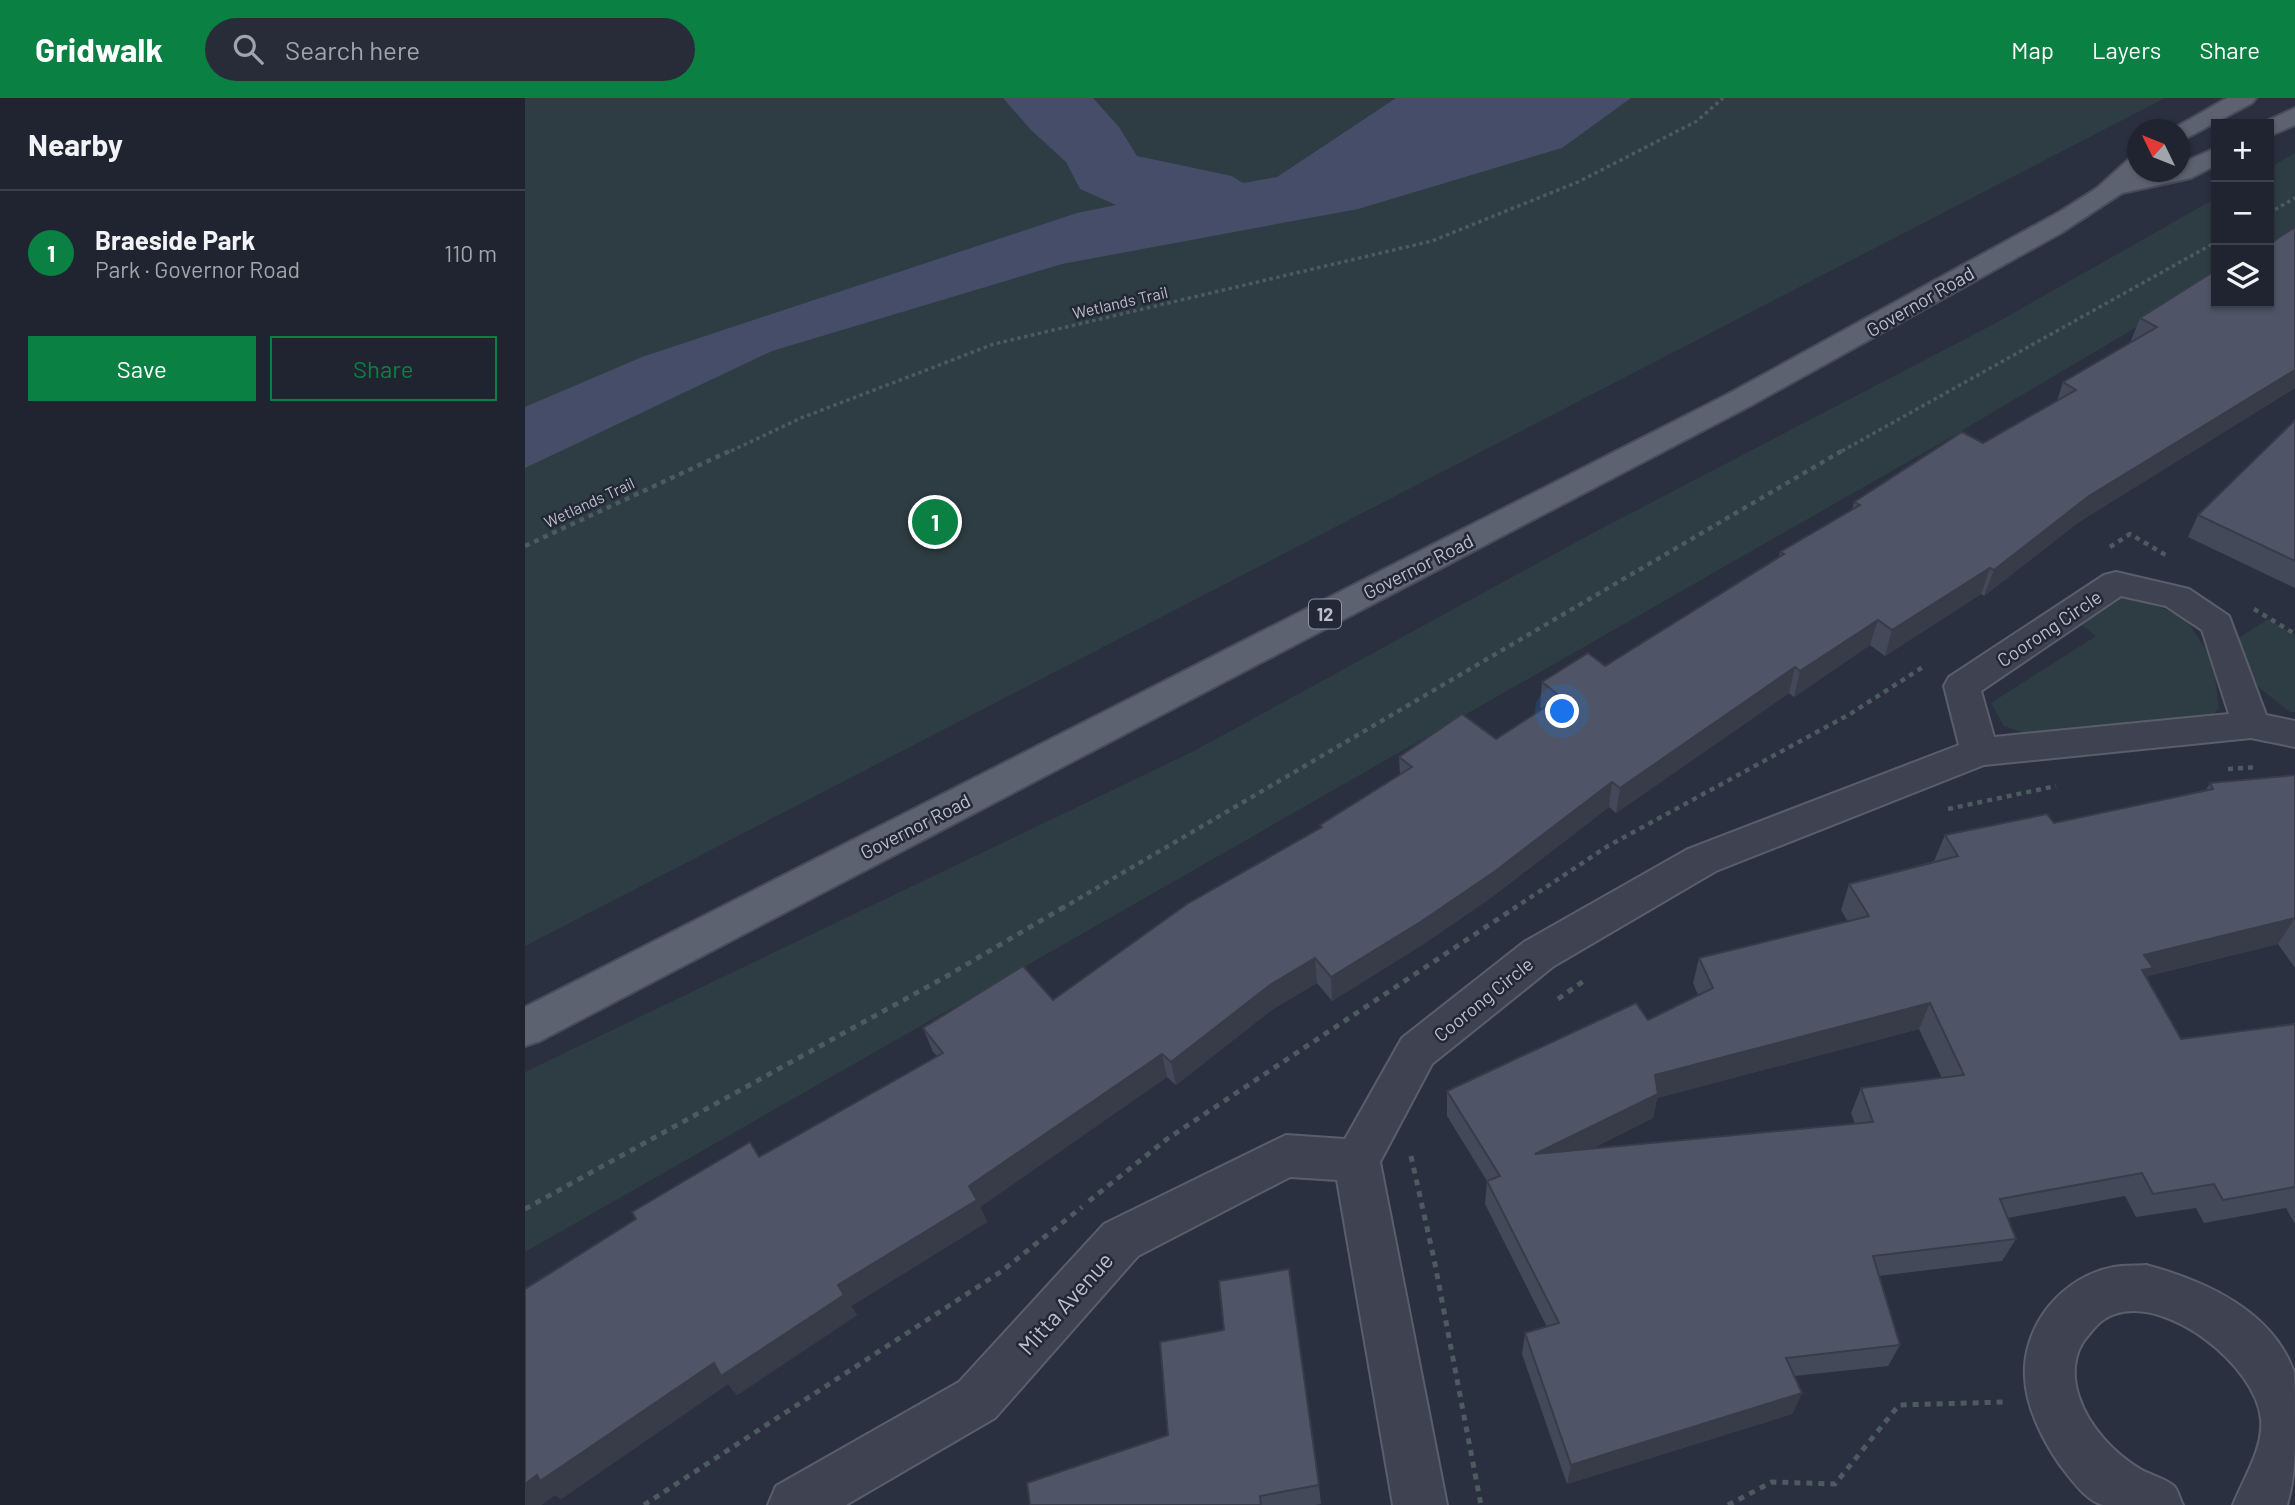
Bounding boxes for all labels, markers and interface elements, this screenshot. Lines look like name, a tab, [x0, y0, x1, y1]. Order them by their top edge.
search box	[205, 18, 695, 81]
text: Gridwalk	[35, 29, 163, 69]
icon: search	[229, 30, 267, 68]
text: Search here	[285, 34, 420, 65]
text: Map	[2011, 35, 2054, 64]
text: Layers	[2092, 35, 2161, 64]
text: Share	[2199, 35, 2260, 64]
north arrow	[2127, 119, 2190, 182]
map controls	[2211, 119, 2274, 308]
button: +	[2211, 119, 2274, 182]
text: Nearby	[28, 126, 123, 162]
button: −	[2211, 182, 2274, 245]
text: Braeside Park	[95, 224, 255, 255]
text: 1	[47, 239, 55, 267]
text: 110 m	[444, 239, 497, 267]
button: layers	[2211, 245, 2274, 308]
text: Park · Governor Road	[95, 255, 300, 283]
street label: Governor Road	[1862, 261, 1978, 341]
street label: Wetlands Trail	[1070, 282, 1170, 322]
button: Save	[28, 336, 256, 401]
button: Share	[270, 336, 497, 401]
street label: Wetlands Trail	[541, 473, 637, 531]
pin: 1	[912, 496, 958, 548]
street label: Governor Road	[1359, 528, 1477, 604]
street label: Coorong Circle	[1992, 585, 2106, 671]
road number: 12	[1309, 600, 1341, 628]
your location	[1545, 694, 1579, 728]
street label: Governor Road	[856, 788, 974, 864]
street label: Coorong Circle	[1429, 952, 1537, 1046]
street label: Mitta Avenue	[1012, 1246, 1118, 1360]

